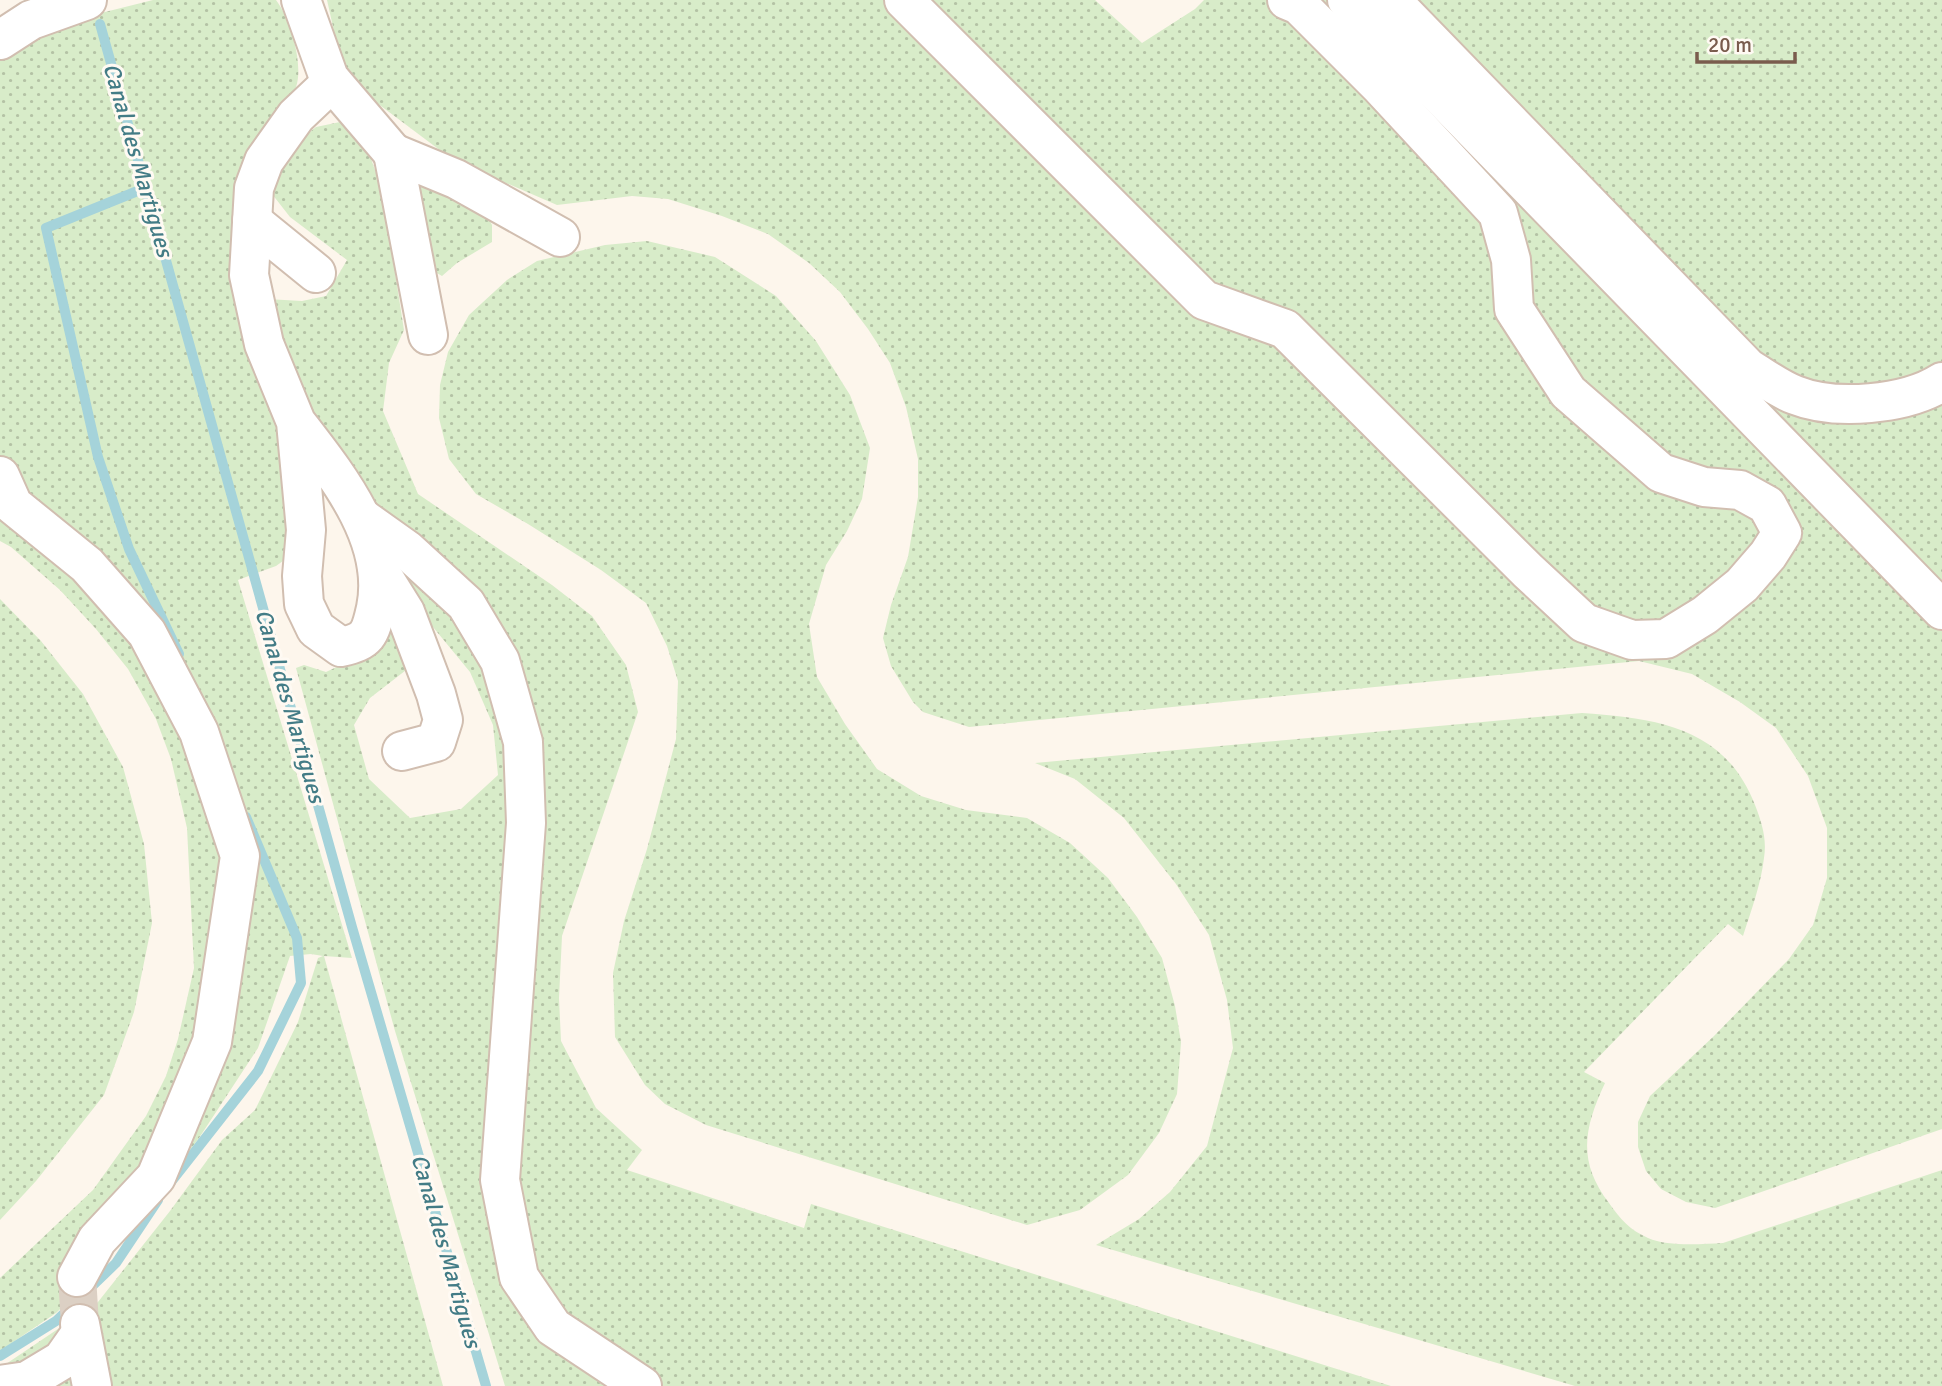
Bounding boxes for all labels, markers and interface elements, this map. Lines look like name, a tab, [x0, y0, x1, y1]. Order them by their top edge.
scale bar	[1697, 21, 1795, 65]
text: 20 m	[1708, 32, 1752, 58]
water label: Canal des Martigues	[96, 60, 180, 262]
water label: Canal des Martigues	[248, 606, 332, 808]
water label: Canal des Martigues	[404, 1151, 488, 1353]

